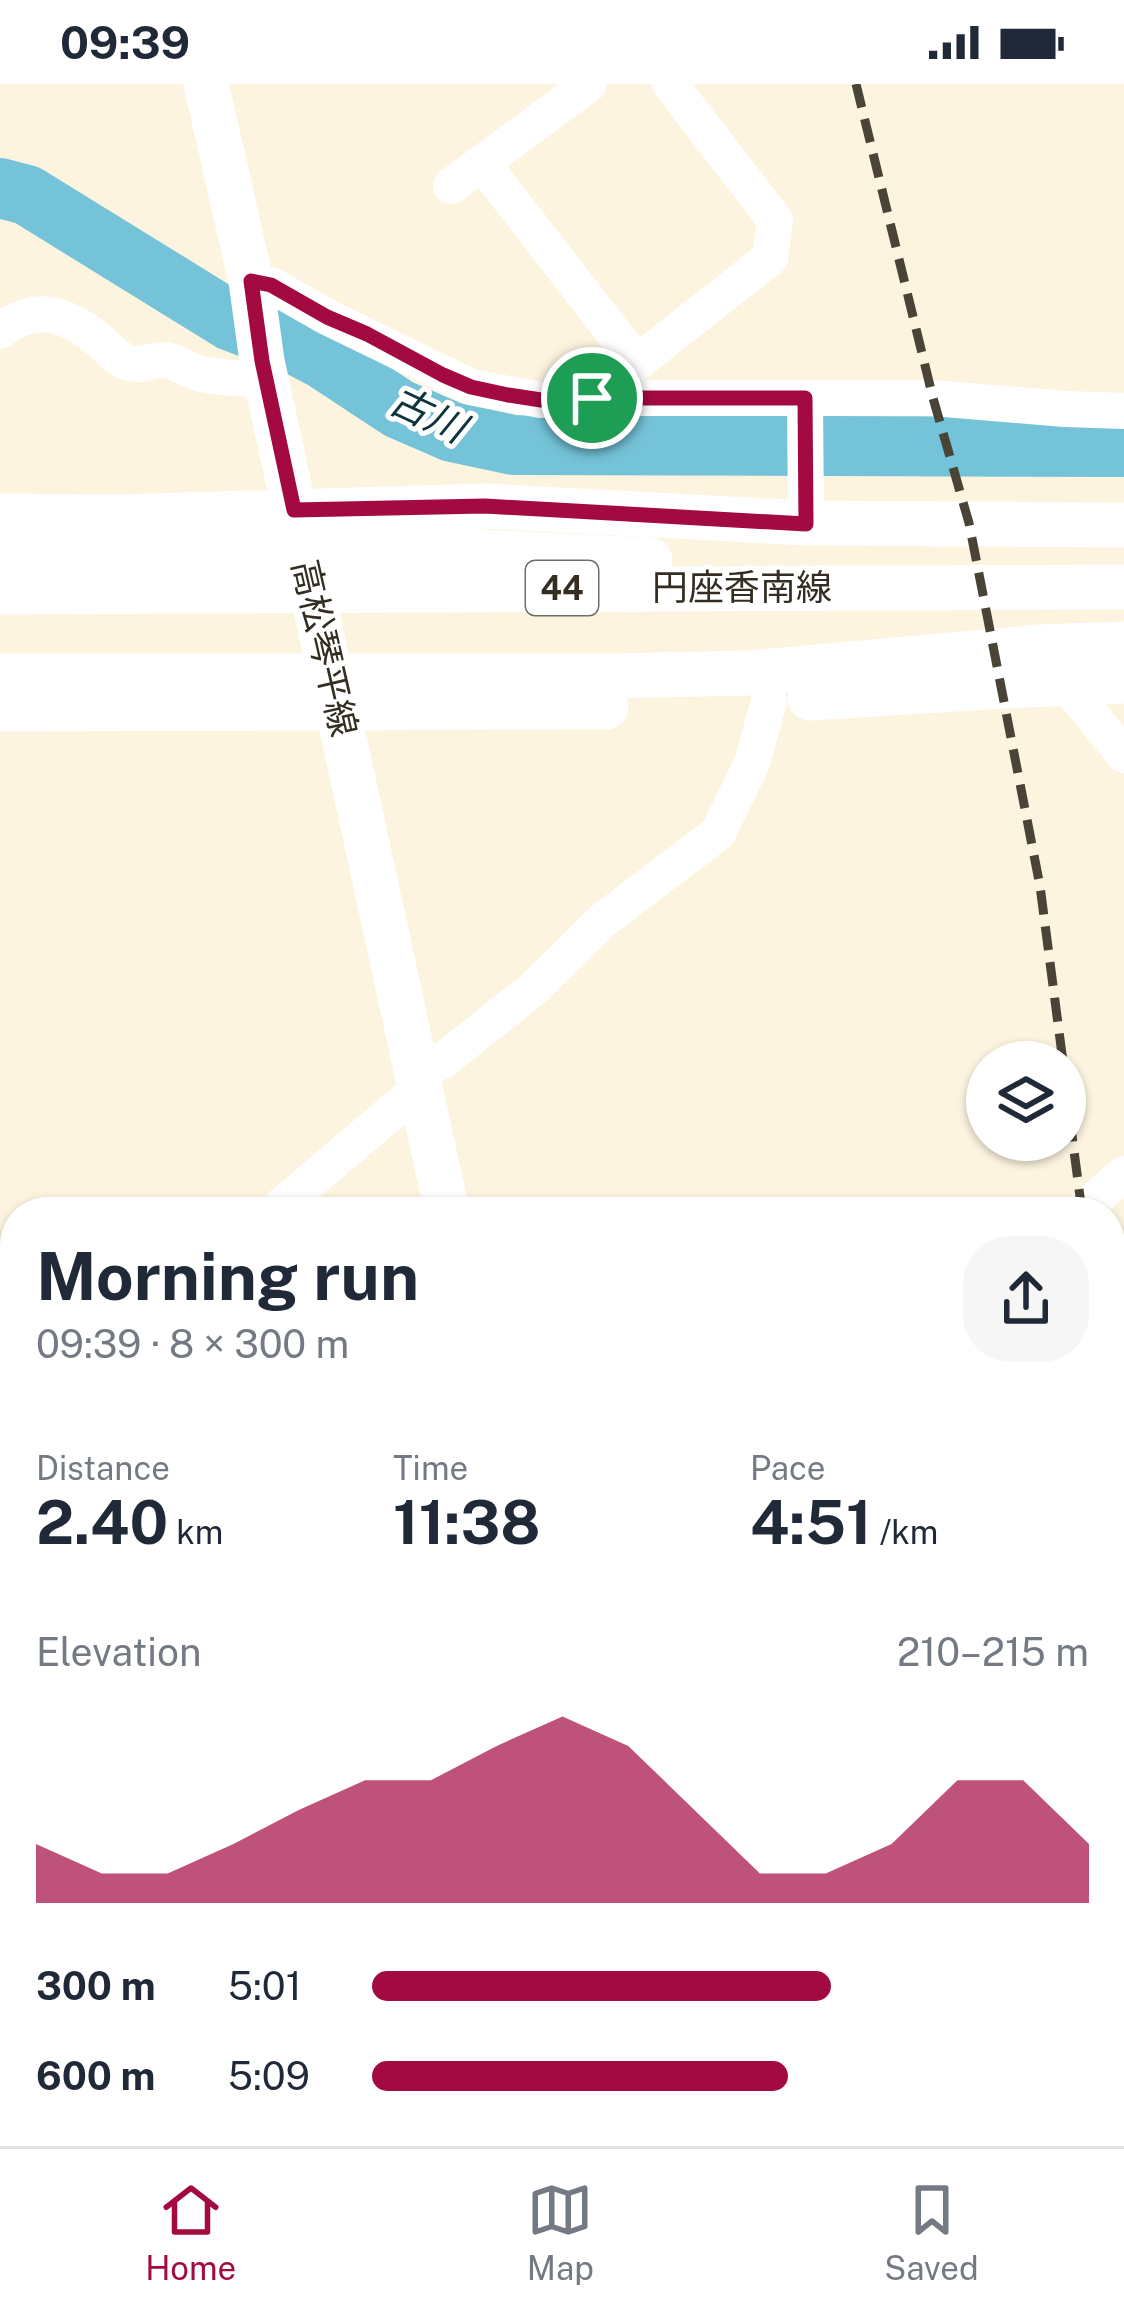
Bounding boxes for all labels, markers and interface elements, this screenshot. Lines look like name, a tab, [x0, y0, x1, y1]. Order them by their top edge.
text: 09:39	[60, 16, 190, 69]
pin	[541, 347, 643, 449]
icon: arrive	[559, 365, 625, 431]
water label: 古川	[383, 377, 477, 453]
street label: 高松琴平線	[284, 556, 366, 740]
road number: 44	[526, 561, 598, 615]
street label: 円座香南線	[652, 566, 832, 608]
map controls	[966, 1041, 1086, 1161]
button: layers	[966, 1041, 1086, 1161]
button: share	[963, 1236, 1089, 1362]
text: Morning run	[36, 1237, 419, 1315]
text: 09:39 · 8 × 300 m	[36, 1321, 349, 1367]
text: Distance	[36, 1449, 170, 1487]
text: Time	[393, 1449, 468, 1487]
text: Pace	[750, 1449, 825, 1487]
text: 2.40	[36, 1487, 168, 1558]
text: 11:38	[393, 1487, 541, 1558]
text: 4:51	[750, 1487, 872, 1558]
text: km	[168, 1513, 223, 1551]
text: /km	[872, 1513, 938, 1551]
text: Elevation	[36, 1629, 202, 1675]
text: 210–215 m	[897, 1629, 1089, 1675]
text: 300 m	[36, 1963, 156, 2009]
text: 5:01	[228, 1963, 302, 2009]
text: 600 m	[36, 2053, 156, 2099]
text: 5:09	[228, 2053, 310, 2099]
tab: Home	[145, 2177, 236, 2287]
tab: Map	[527, 2177, 594, 2287]
tab: Saved	[884, 2177, 979, 2287]

